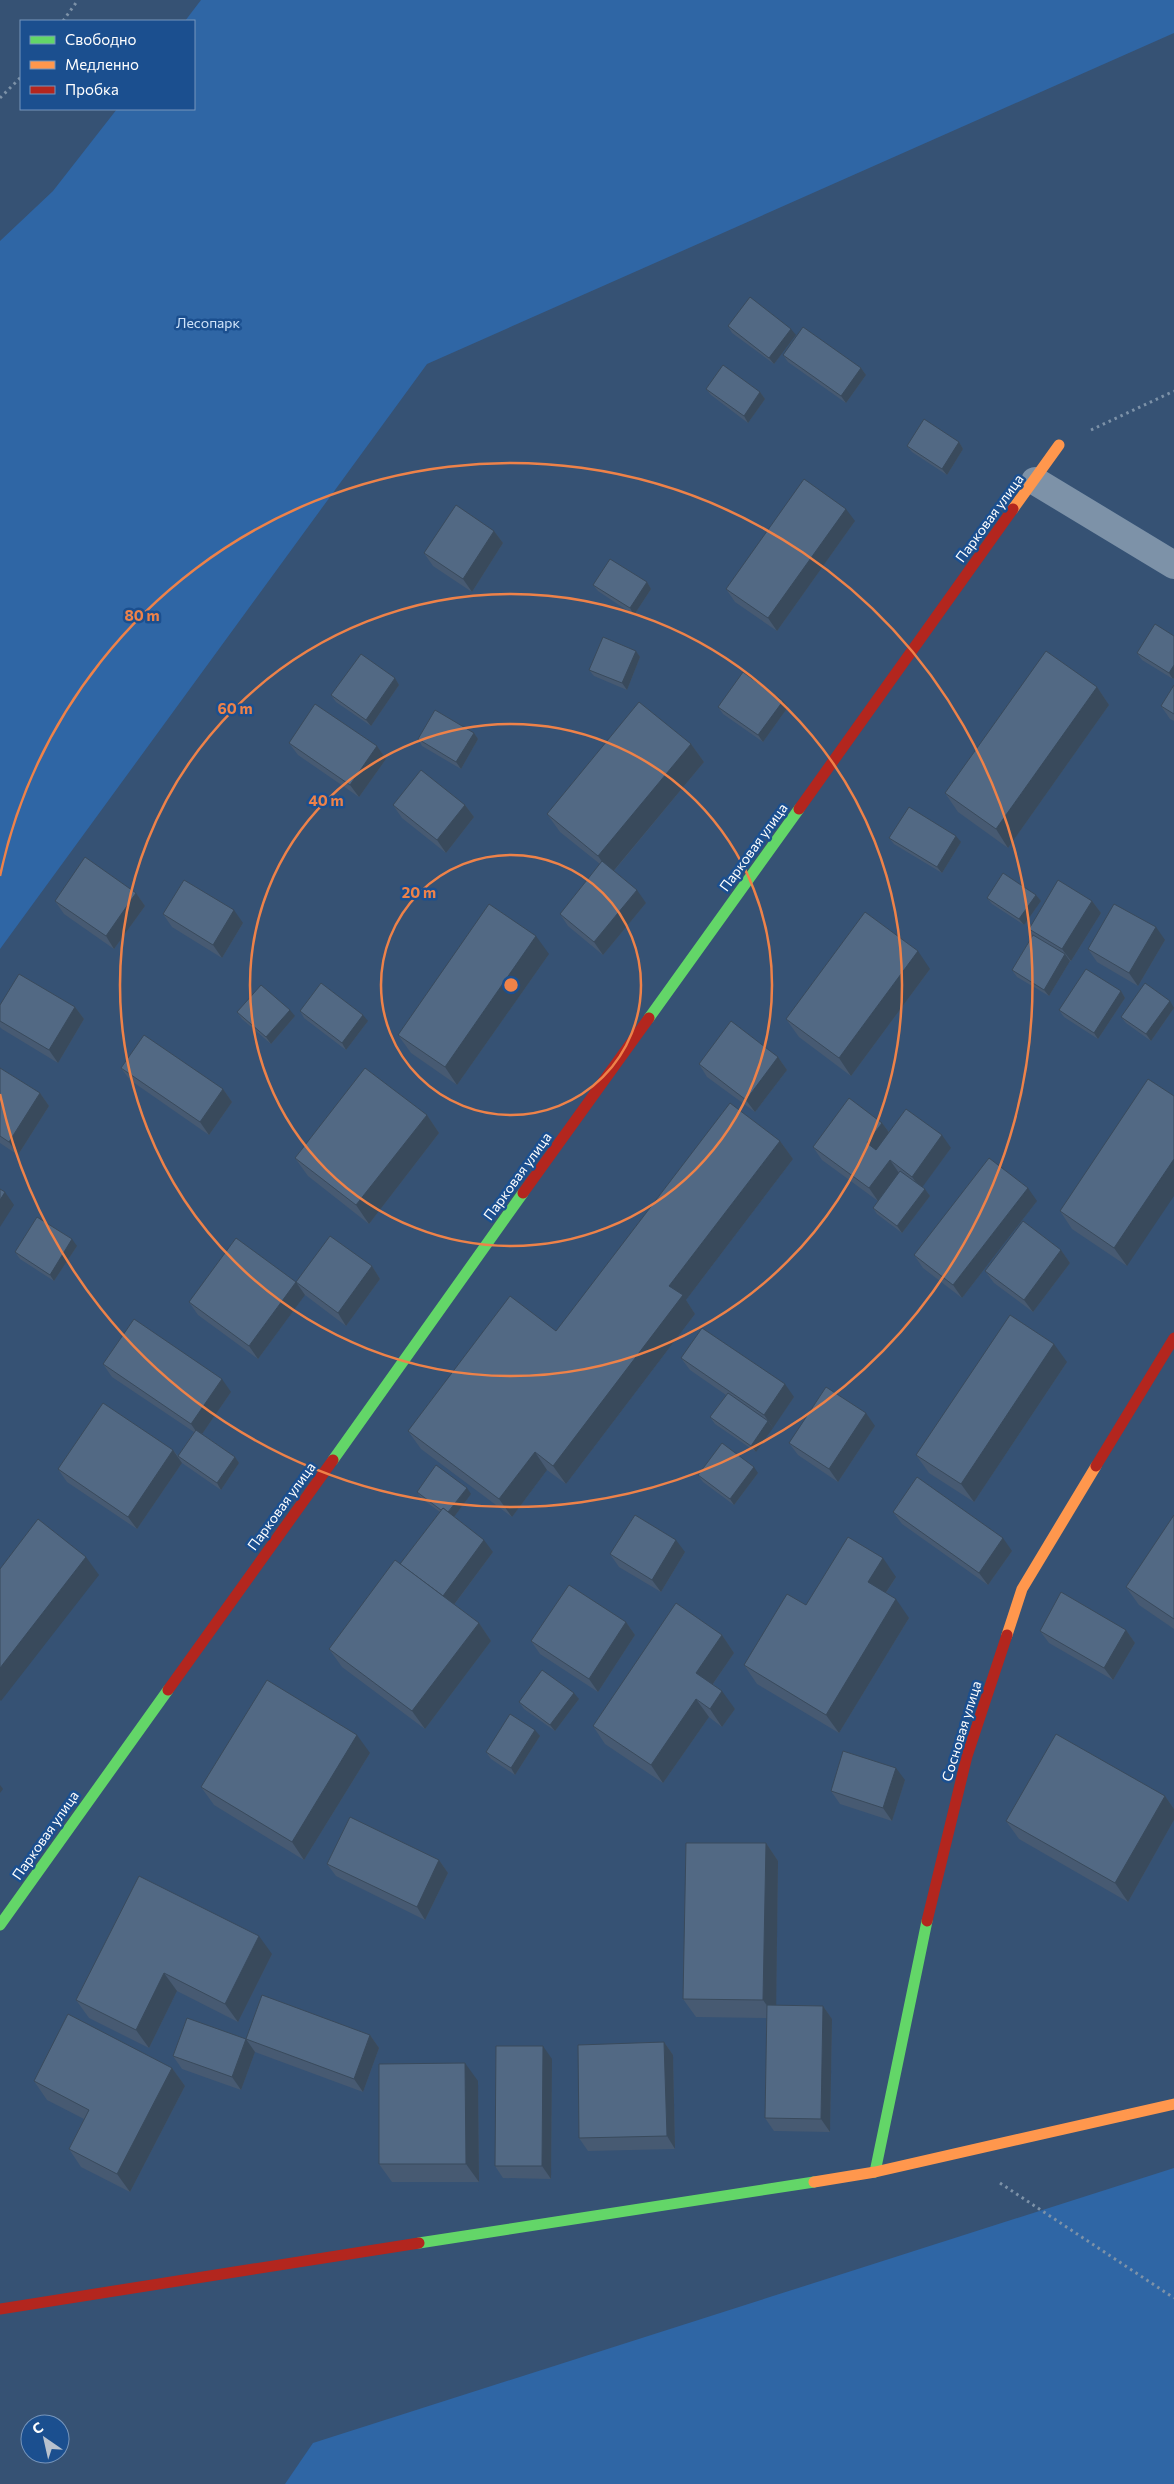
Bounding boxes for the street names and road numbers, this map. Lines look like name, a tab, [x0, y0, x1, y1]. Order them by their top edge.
street label: Парковая улица	[951, 471, 1027, 565]
street label: Парковая улица	[715, 800, 791, 894]
street label: Парковая улица	[479, 1129, 555, 1223]
street label: Парковая улица	[243, 1459, 319, 1553]
street label: Сосновая улица	[938, 1679, 984, 1783]
street label: Парковая улица	[8, 1787, 82, 1883]

